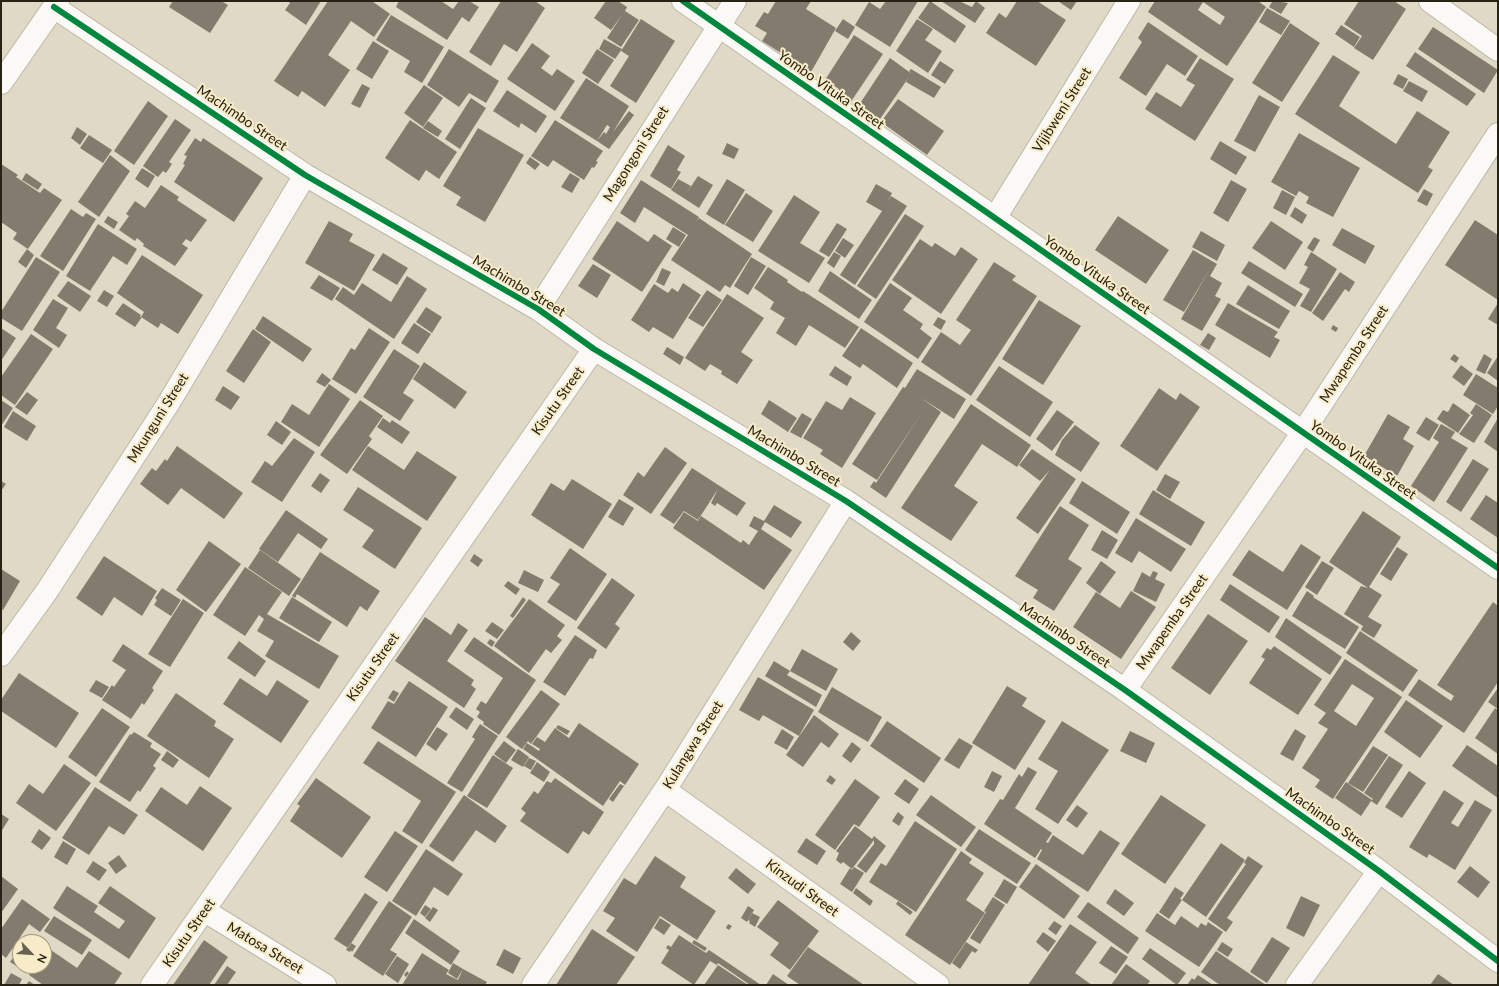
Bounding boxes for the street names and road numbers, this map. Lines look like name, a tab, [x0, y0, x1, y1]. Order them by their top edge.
street label: Yombo Vituka Street	[774, 47, 888, 133]
street label: Vijibweni Street	[1029, 64, 1095, 156]
street label: Machimbo Street	[194, 82, 290, 154]
street label: Magongoni Street	[600, 103, 672, 205]
street label: Yombo Vituka Street	[1040, 232, 1154, 318]
street label: Machimbo Street	[470, 252, 568, 320]
street label: Mwapemba Street	[1316, 302, 1392, 406]
street label: Kisutu Street	[528, 364, 588, 438]
street label: Mkunguni Street	[124, 370, 192, 466]
street label: Yombo Vituka Street	[1306, 417, 1420, 503]
street label: Machimbo Street	[745, 422, 843, 490]
street label: Mwapemba Street	[1133, 571, 1211, 673]
street label: Machimbo Street	[1017, 599, 1113, 671]
street label: Kisutu Street	[343, 630, 403, 704]
street label: Kulangwa Street	[659, 698, 727, 792]
street label: Machimbo Street	[1282, 784, 1378, 858]
street label: Kinzudi Street	[762, 856, 842, 920]
street label: Kisutu Street	[159, 896, 219, 970]
street label: Matosa Street	[224, 919, 306, 977]

